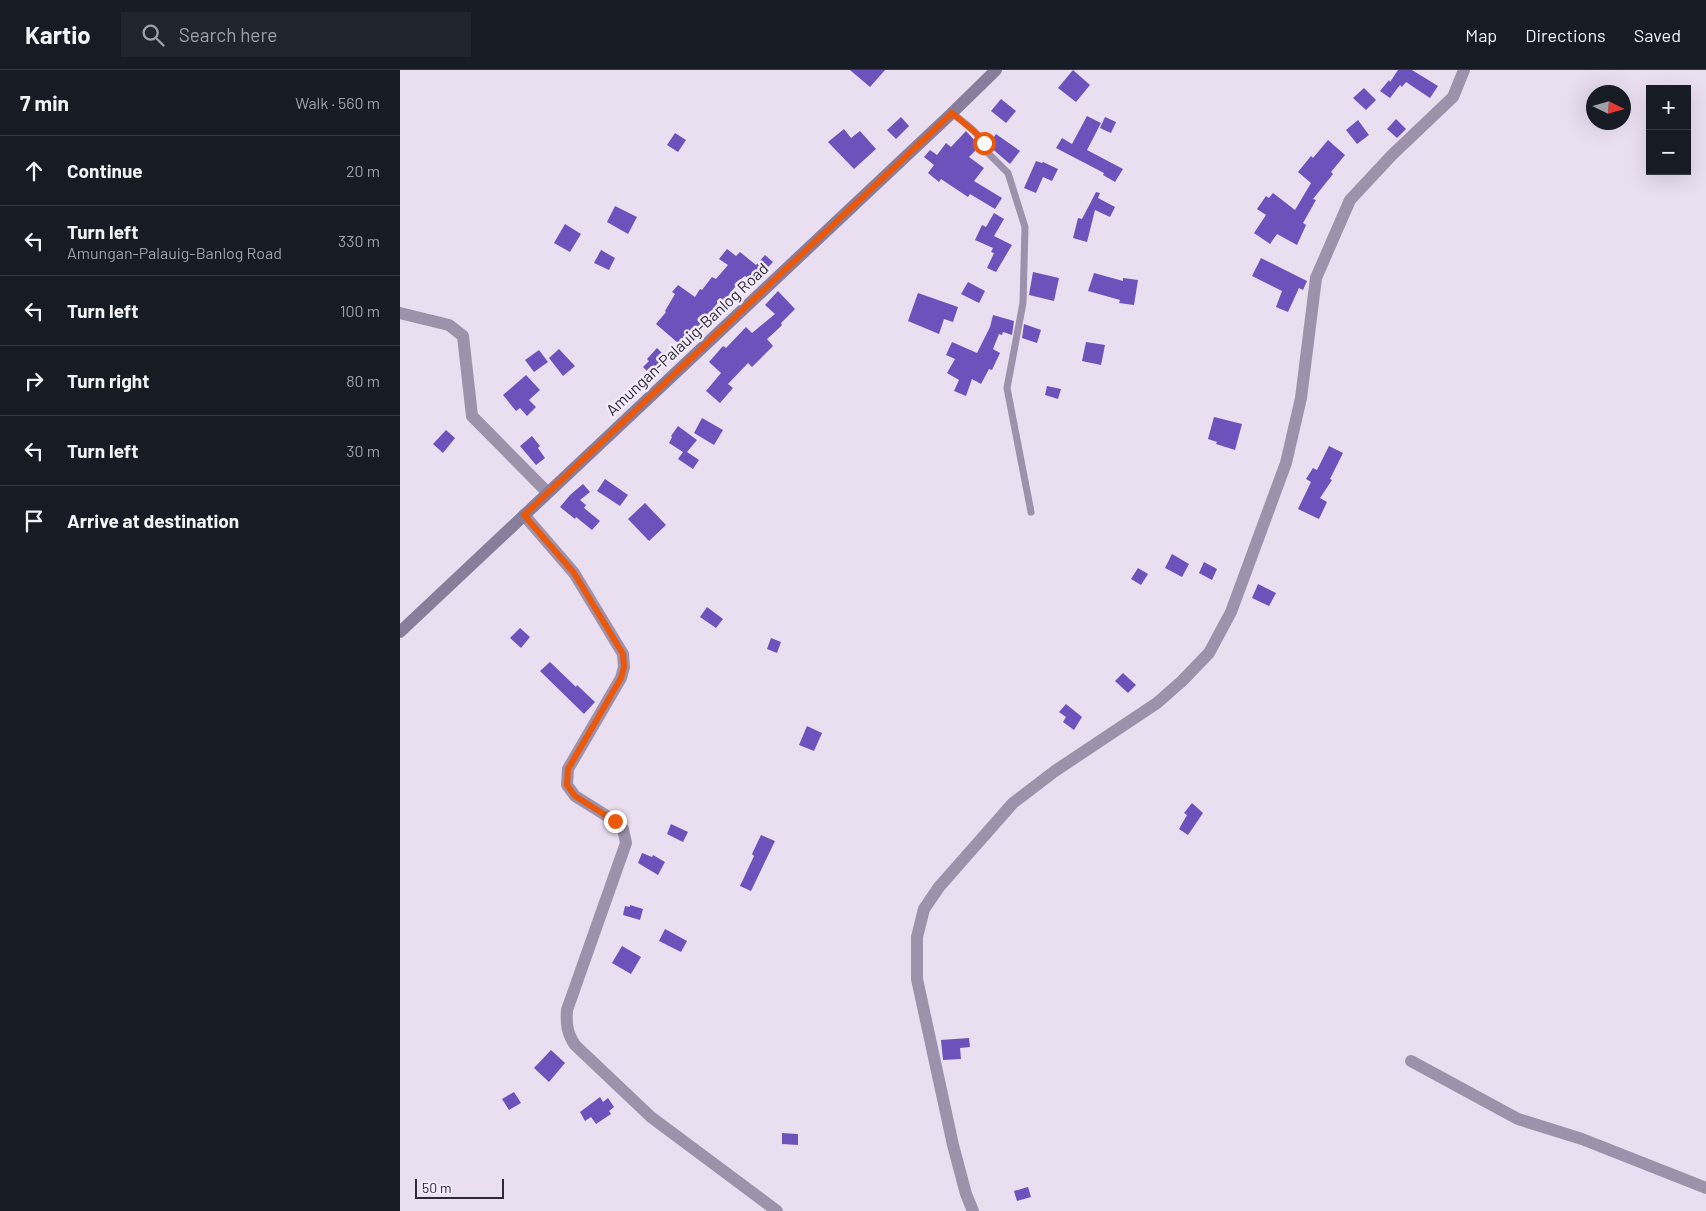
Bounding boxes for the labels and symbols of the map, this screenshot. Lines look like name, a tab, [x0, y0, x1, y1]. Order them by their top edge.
north arrow	[1586, 85, 1631, 130]
route start	[973, 132, 996, 155]
street label: Amungan-Palauig-Banlog Road	[602, 258, 772, 419]
route end	[604, 810, 627, 833]
scale bar	[415, 1176, 504, 1199]

